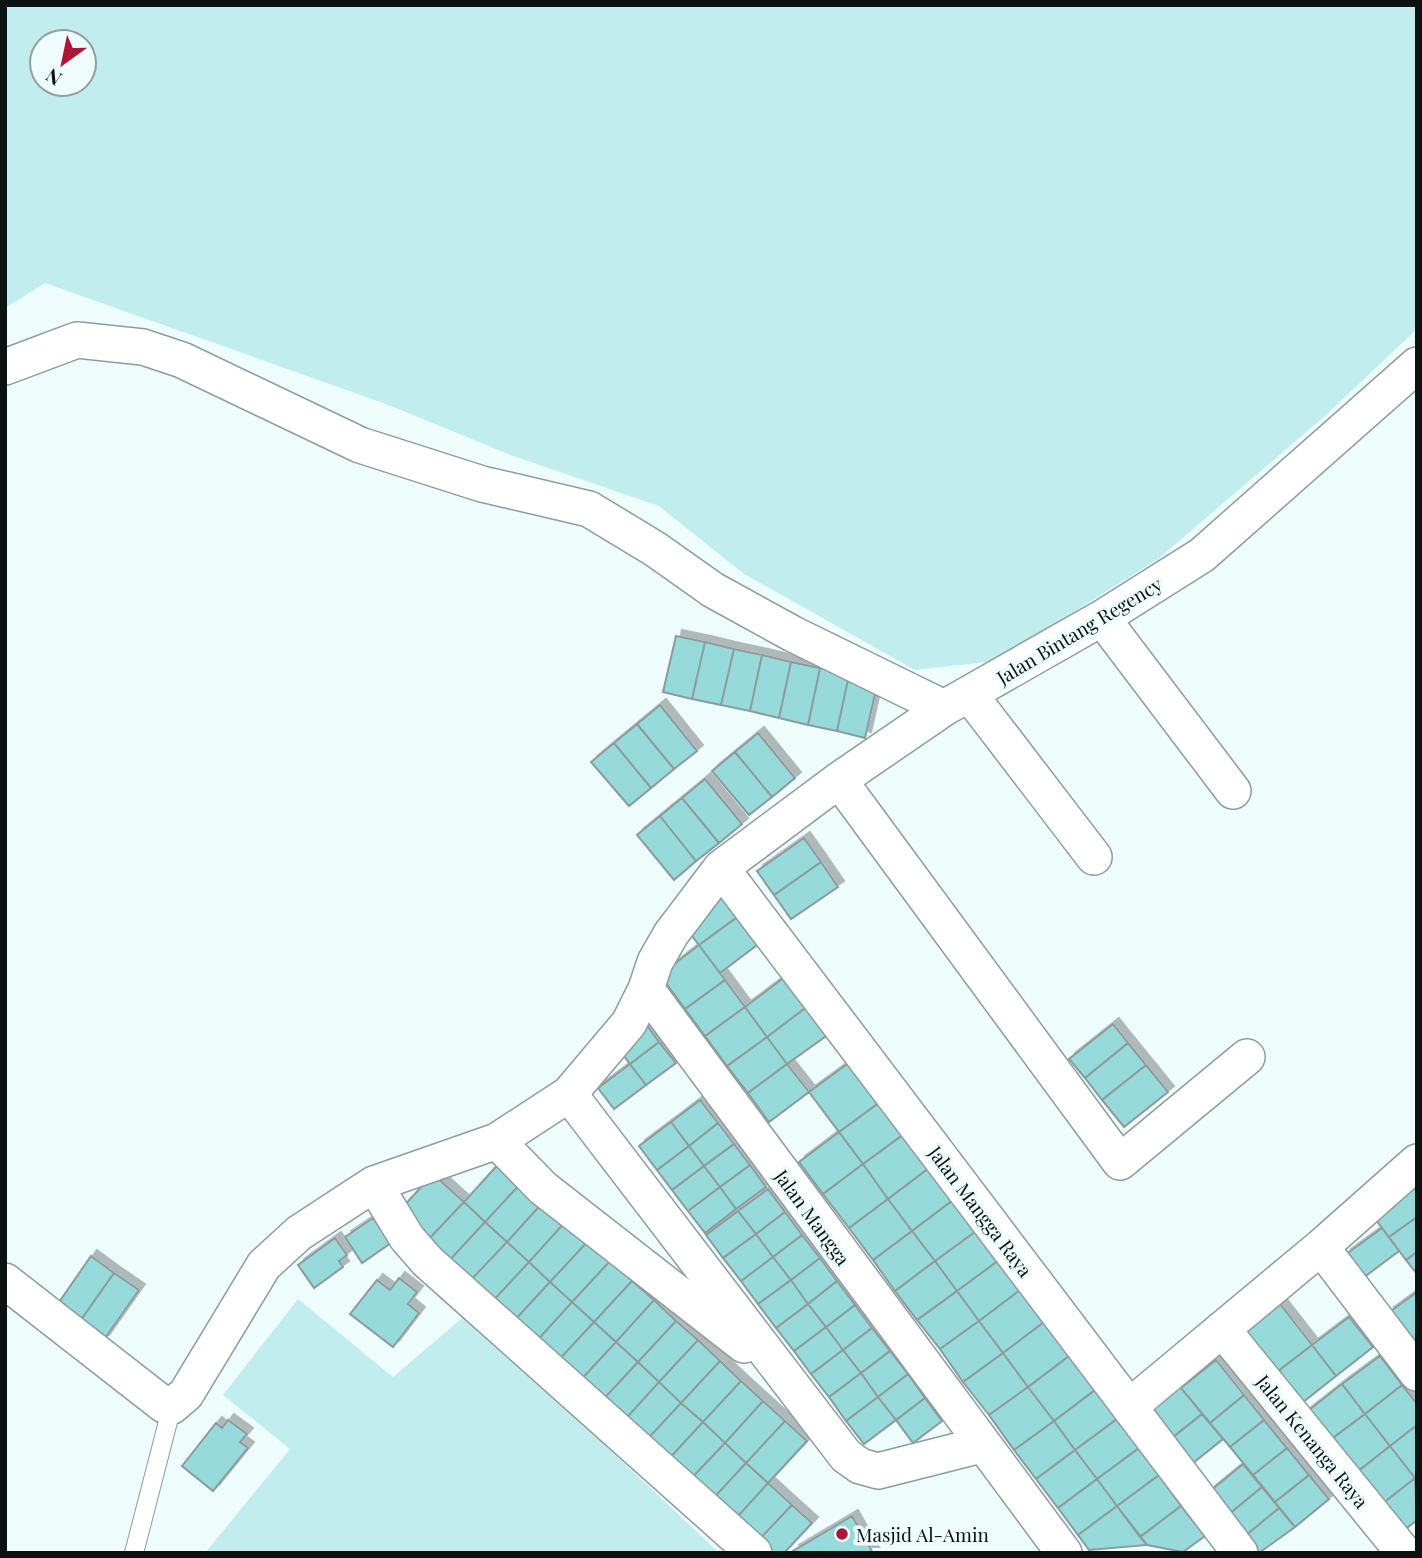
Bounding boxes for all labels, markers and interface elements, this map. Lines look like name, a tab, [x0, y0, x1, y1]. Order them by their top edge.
north arrow	[28, 28, 98, 98]
text: N	[40, 63, 66, 93]
street label: Jalan Bintang Regency	[991, 570, 1167, 690]
street label: Jalan Mangga Raya	[923, 1139, 1039, 1282]
street label: Jalan Mangga	[769, 1163, 857, 1271]
street label: Jalan Kenanga Raya	[1250, 1368, 1375, 1514]
place label: Masjid Al-Amin	[856, 1521, 989, 1547]
marker: Masjid Al-Amin	[834, 1526, 850, 1542]

